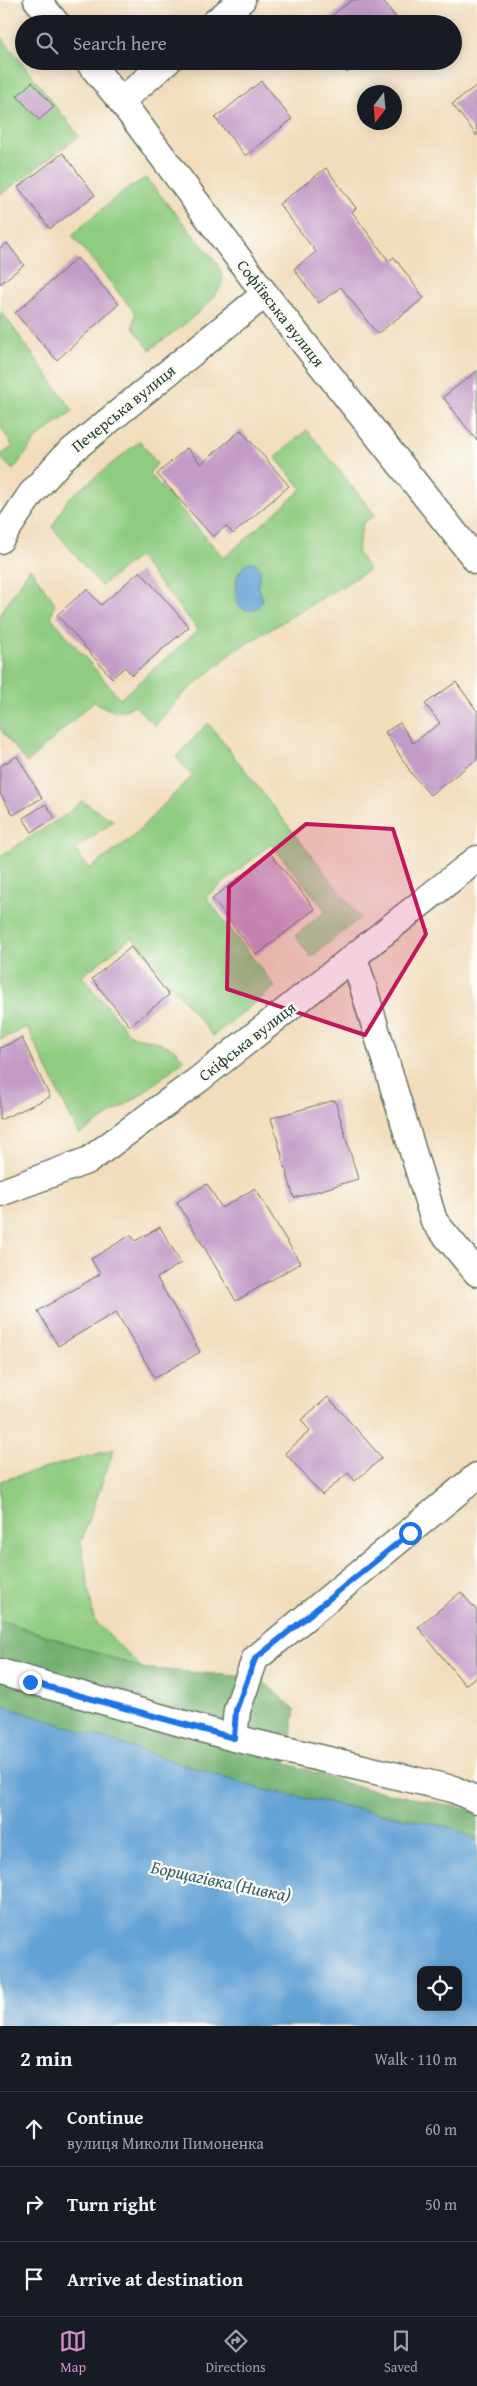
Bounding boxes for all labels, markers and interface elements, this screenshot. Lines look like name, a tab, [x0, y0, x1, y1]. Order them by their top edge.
search box	[15, 15, 462, 70]
icon: search	[33, 29, 61, 57]
text: Search here	[73, 29, 167, 57]
north arrow	[357, 85, 402, 130]
street label: Софіївська вулиця	[231, 254, 331, 372]
street label: Печерська вулиця	[66, 358, 180, 458]
street label: Скіфська вулиця	[193, 995, 301, 1087]
route start	[399, 1522, 422, 1545]
route end	[19, 1671, 42, 1694]
water label: Борщагівка (Нивка)	[149, 1853, 293, 1909]
map controls	[417, 1966, 462, 2011]
button: locate	[417, 1966, 462, 2011]
text: 2 min	[20, 2043, 72, 2074]
text: Walk · 110 m	[374, 2047, 457, 2071]
text: Continue	[67, 2103, 144, 2131]
icon: ahead	[20, 2115, 48, 2143]
text: 60 m	[425, 2117, 457, 2141]
text: вулиця Миколи Пимоненка	[67, 2131, 264, 2155]
icon: right	[20, 2190, 48, 2218]
text: Turn right	[67, 2190, 156, 2218]
text: 50 m	[425, 2192, 457, 2216]
icon: arrive	[20, 2265, 48, 2293]
text: Arrive at destination	[67, 2265, 243, 2293]
tab: Map	[59, 2327, 87, 2377]
tab: Directions	[205, 2327, 266, 2377]
tab: Saved	[384, 2327, 418, 2377]

